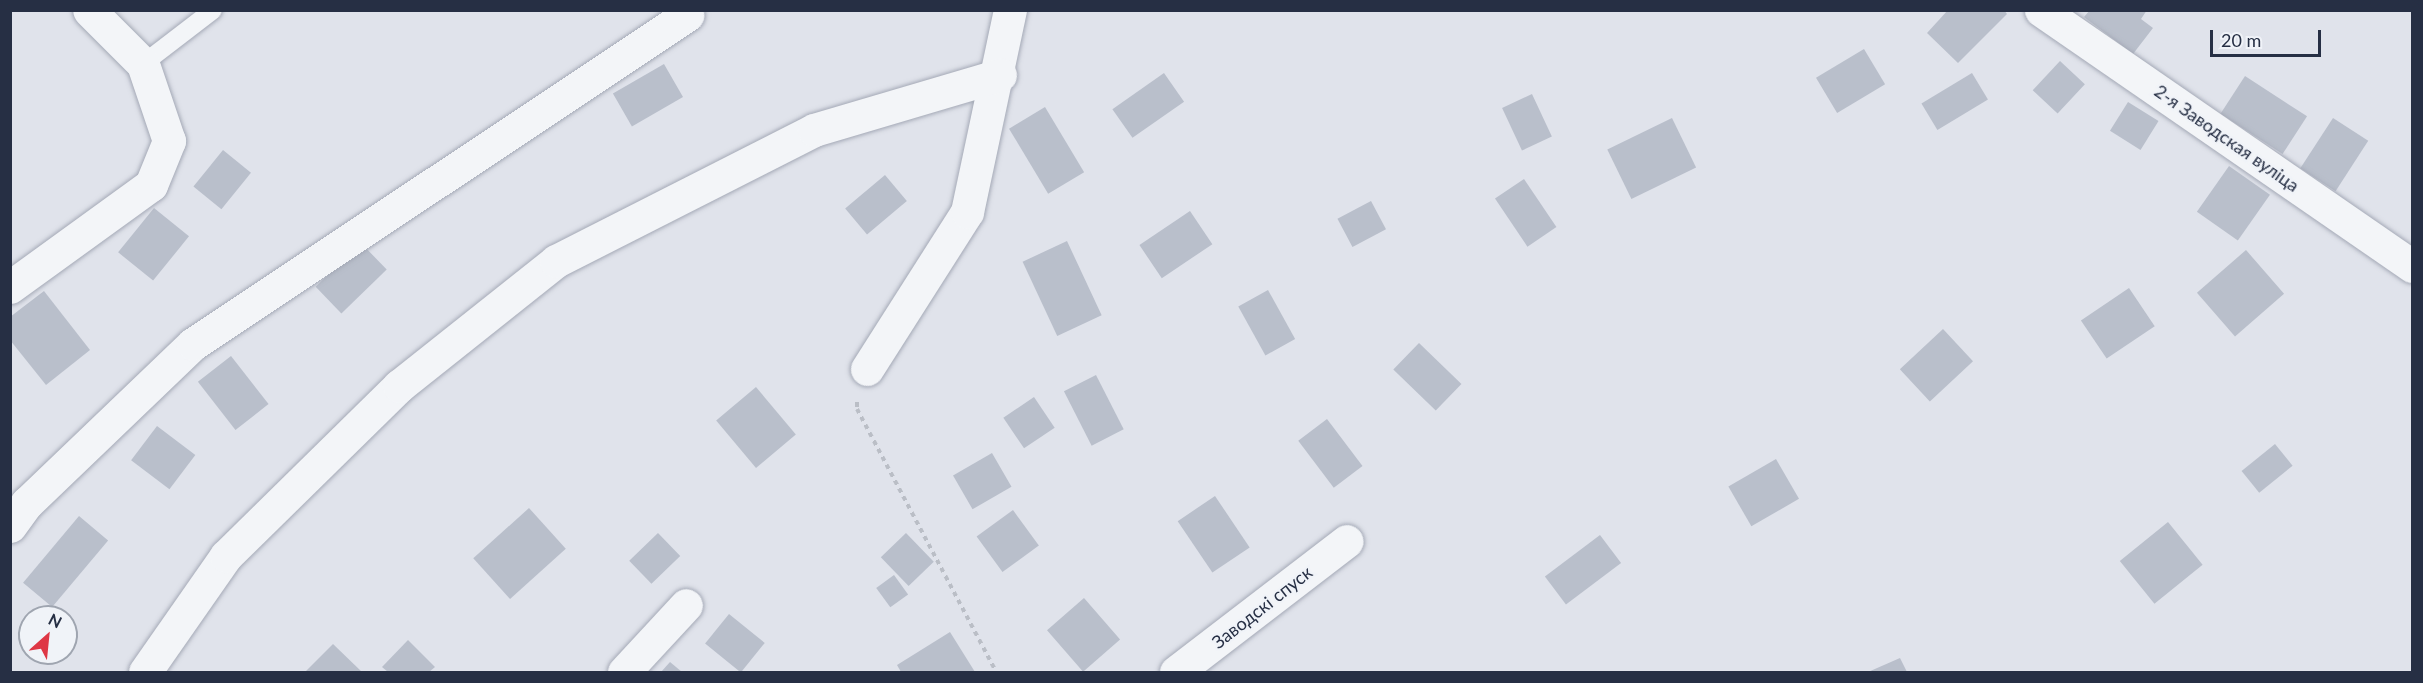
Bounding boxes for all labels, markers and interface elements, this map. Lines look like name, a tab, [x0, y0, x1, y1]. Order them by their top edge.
scale bar	[2213, 18, 2324, 56]
text: 20 m	[2221, 29, 2261, 51]
street label: 2-я Заводская вуліца	[2150, 80, 2304, 196]
street label: Заводскі спуск	[1208, 561, 1316, 653]
north arrow	[18, 605, 78, 665]
text: N	[46, 609, 65, 632]

